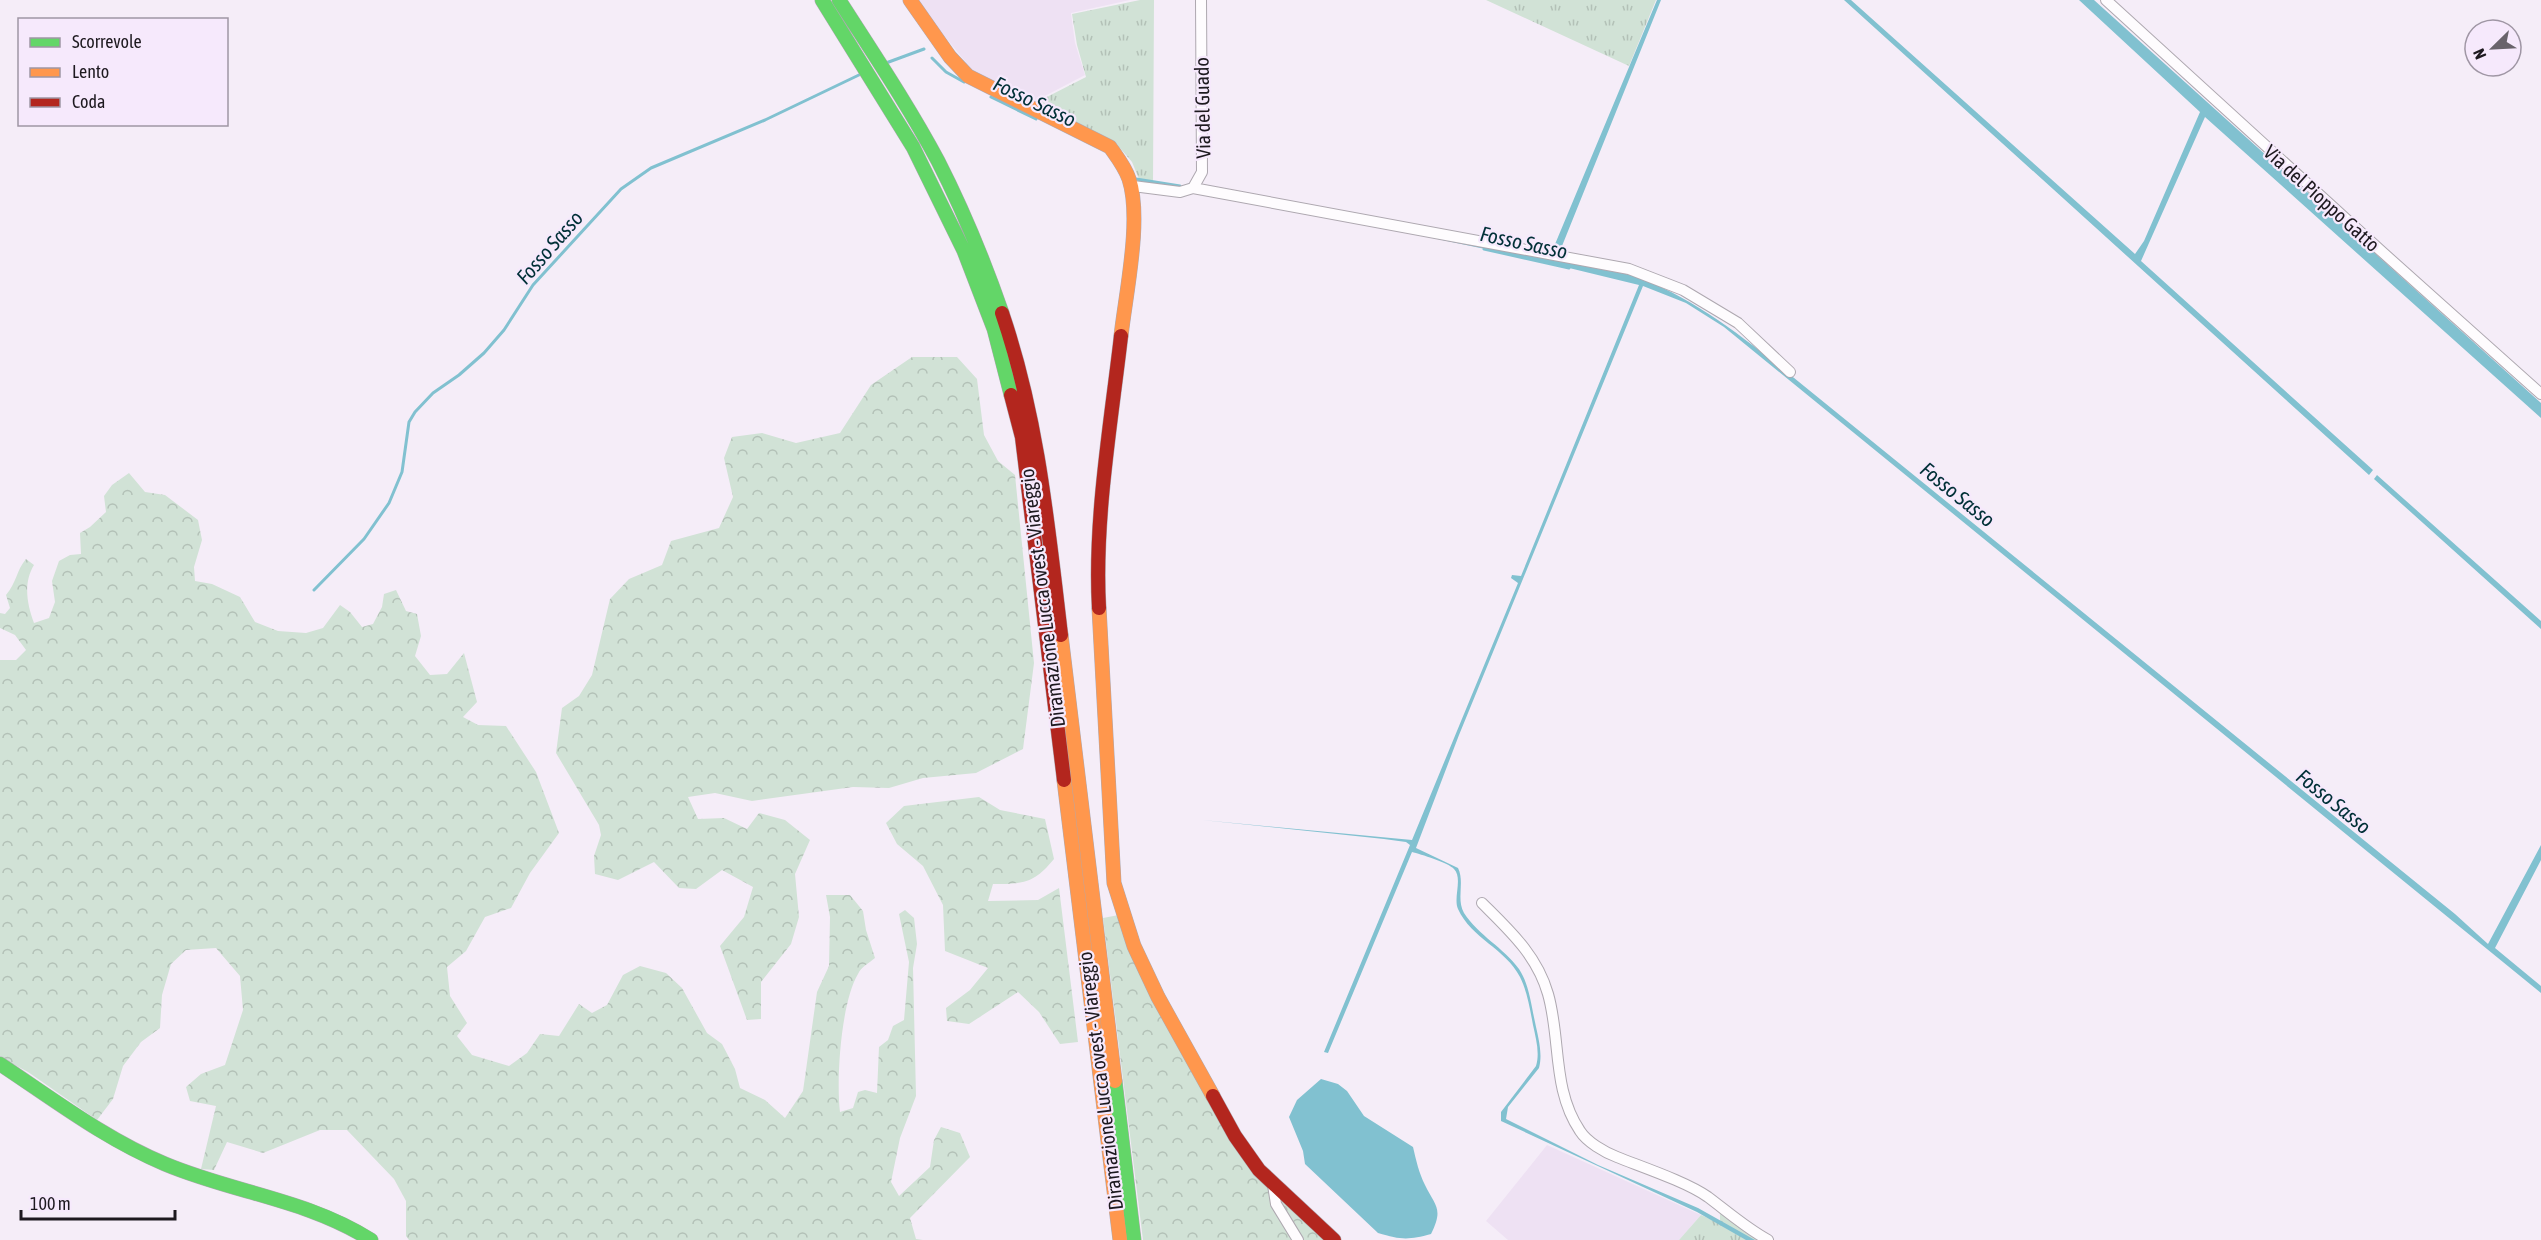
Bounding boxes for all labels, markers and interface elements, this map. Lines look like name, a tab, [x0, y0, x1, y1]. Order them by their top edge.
legend	[18, 18, 228, 126]
north arrow	[2463, 18, 2523, 78]
text: Scorrevole	[72, 31, 142, 52]
text: N	[2469, 46, 2489, 62]
street label: Via del Guado	[1190, 57, 1214, 159]
text: Lento	[72, 61, 109, 82]
water label: Fosso Sasso	[990, 71, 1080, 131]
text: Coda	[72, 91, 105, 112]
street label: Via del Pioppo Gatto	[2259, 140, 2385, 256]
water label: Fosso Sasso	[511, 206, 587, 288]
water label: Fosso Sasso	[1478, 221, 1570, 263]
water label: Fosso Sasso	[1916, 457, 2000, 531]
street label: Diramazione Lucca ovest - Viareggio	[1015, 467, 1069, 729]
water label: Fosso Sasso	[2292, 764, 2376, 838]
street label: Diramazione Lucca ovest - Viareggio	[1073, 950, 1127, 1212]
scale bar	[21, 1183, 176, 1221]
text: 100 m	[30, 1193, 71, 1214]

